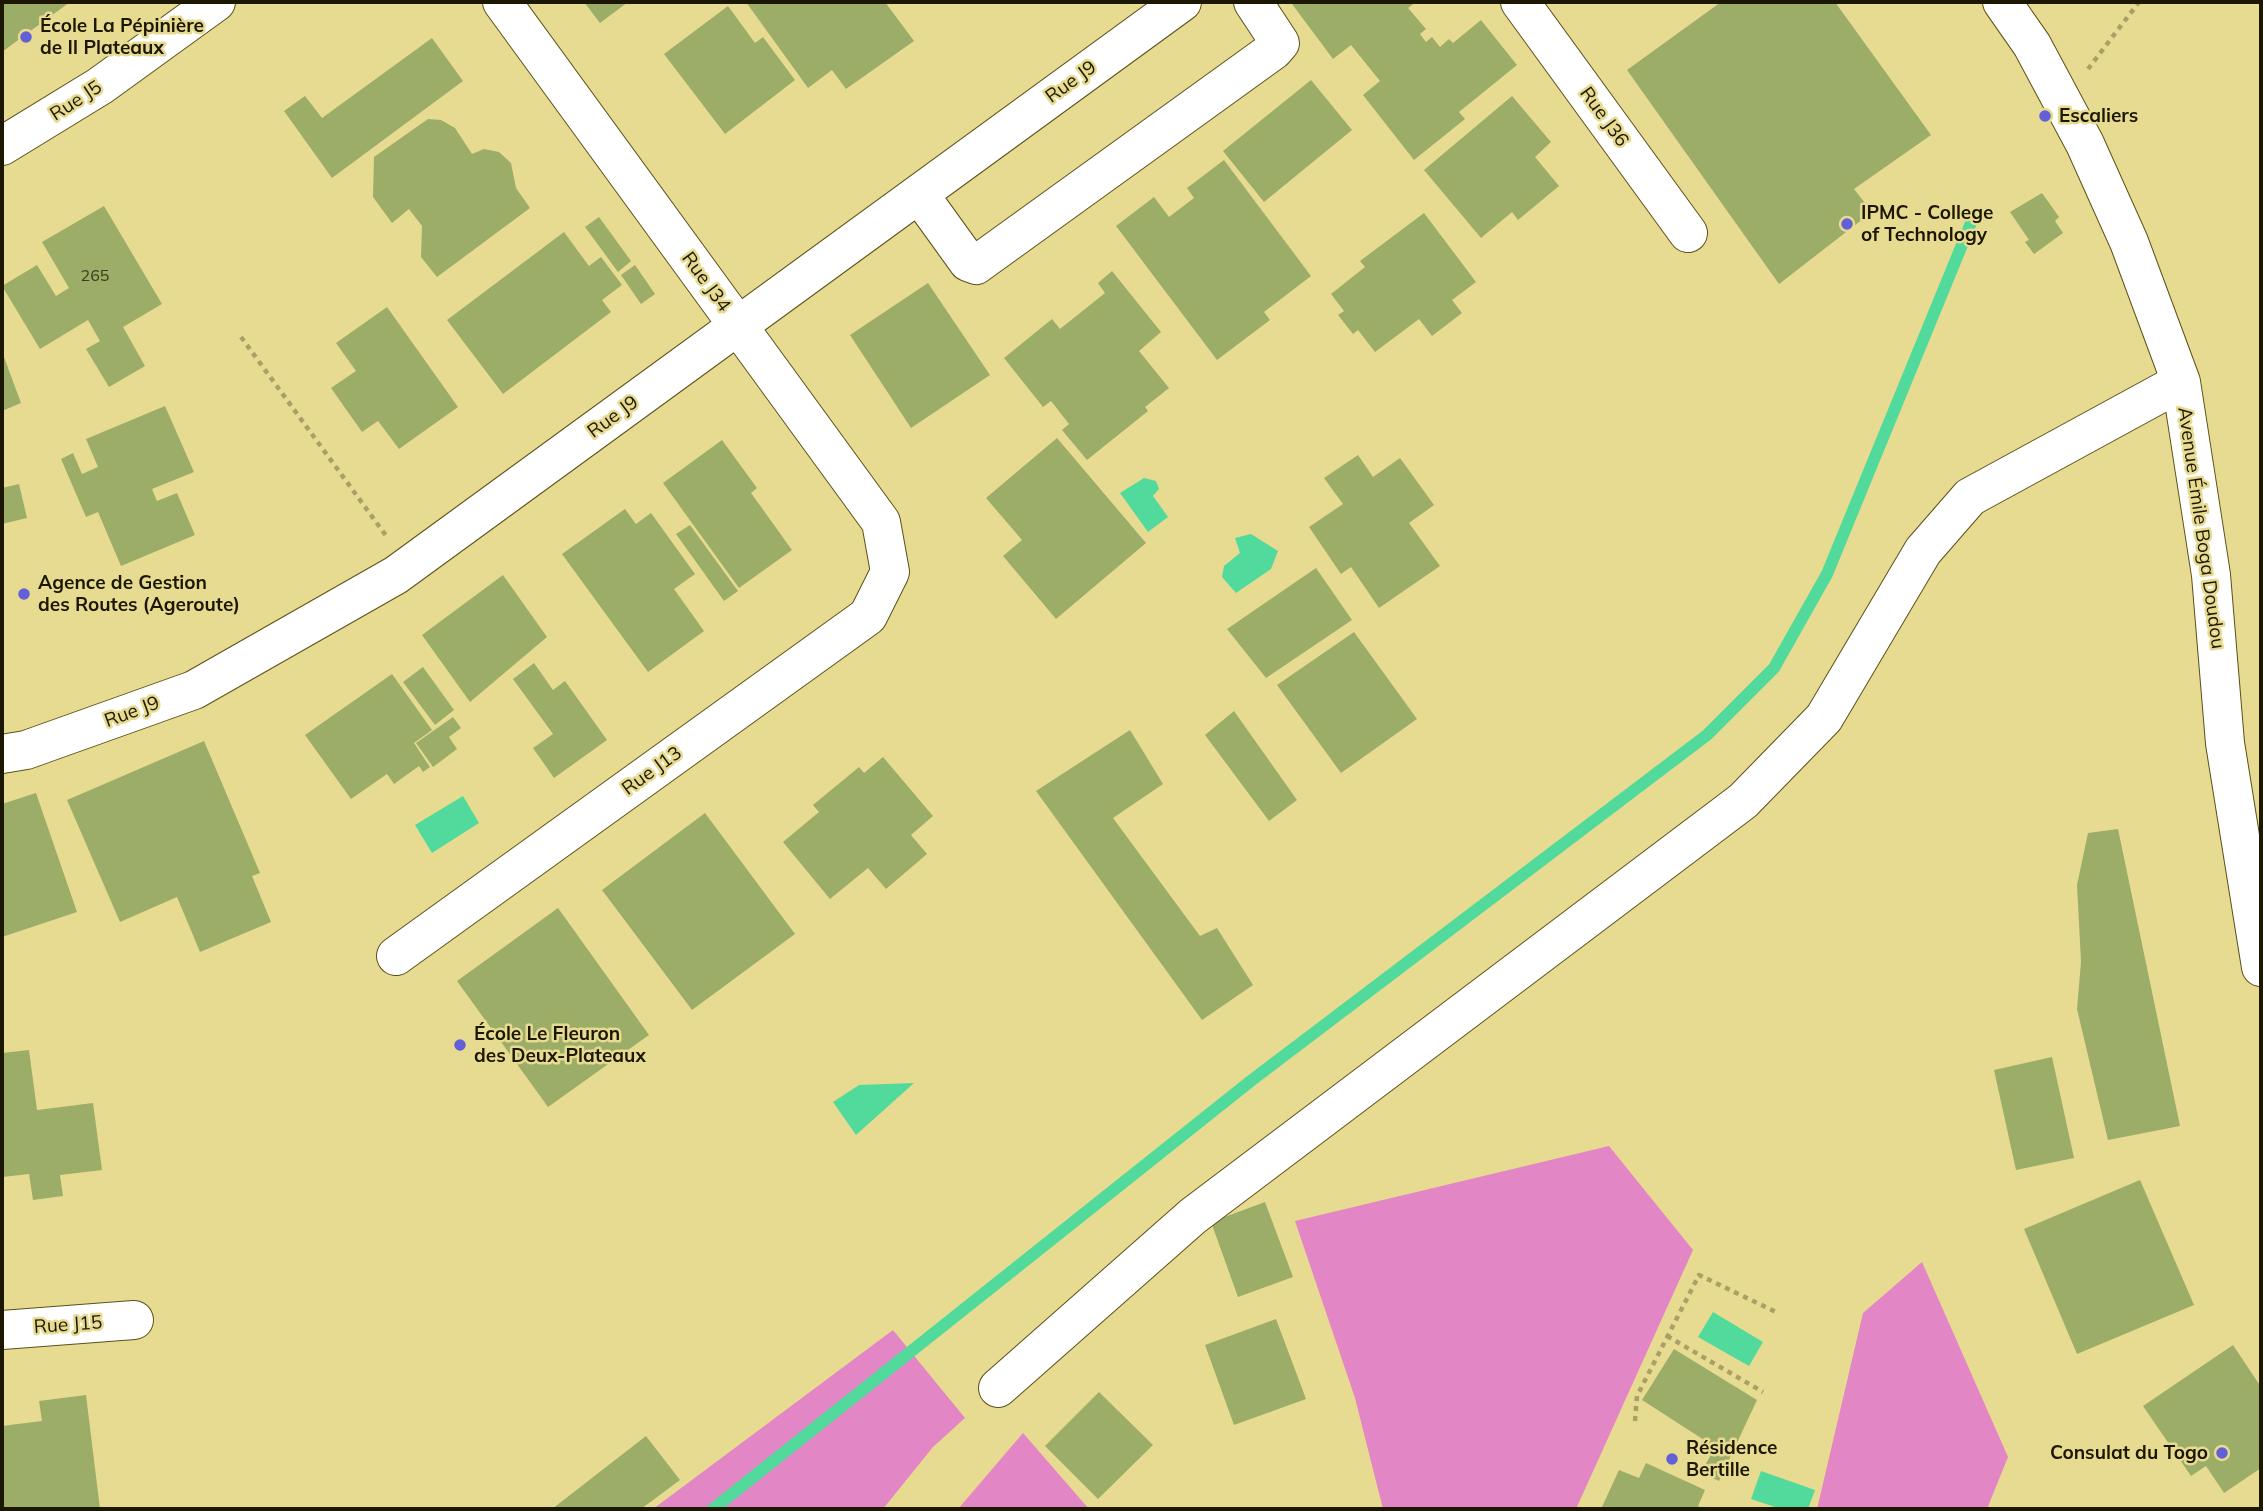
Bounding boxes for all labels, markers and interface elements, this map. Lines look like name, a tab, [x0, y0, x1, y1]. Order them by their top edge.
place label: École La Pépinière de II Plateaux	[40, 15, 204, 59]
marker: École La Pépinière de II Plateaux	[18, 29, 34, 45]
street label: Rue J9	[1041, 56, 1101, 108]
street label: Rue J5	[46, 76, 106, 126]
street label: Rue J36	[1575, 83, 1633, 151]
place label: Escaliers	[2059, 105, 2138, 127]
marker: Escaliers	[2037, 108, 2053, 124]
place label: IPMC - College of Technology	[1861, 202, 1993, 246]
marker: IPMC - College of Technology	[1839, 216, 1855, 232]
street label: Rue J34	[677, 248, 735, 316]
house number: 265	[81, 266, 109, 286]
street label: Rue J9	[583, 391, 643, 443]
street label: Avenue Émile Boga Doudou	[2173, 406, 2229, 650]
place label: Agence de Gestion des Routes (Ageroute)	[38, 572, 240, 616]
marker: Agence de Gestion des Routes (Ageroute)	[16, 586, 32, 602]
street label: Rue J9	[101, 692, 163, 732]
street label: Rue J13	[618, 742, 686, 800]
place label: École Le Fleuron des Deux-Plateaux	[474, 1023, 646, 1067]
marker: École Le Fleuron des Deux-Plateaux	[452, 1037, 468, 1053]
street label: Rue J15	[33, 1311, 103, 1339]
place label: Résidence Bertille	[1686, 1437, 1777, 1481]
place label: Consulat du Togo	[2050, 1442, 2208, 1464]
marker: Consulat du Togo	[2214, 1445, 2230, 1461]
marker: Résidence Bertille	[1664, 1451, 1680, 1467]

